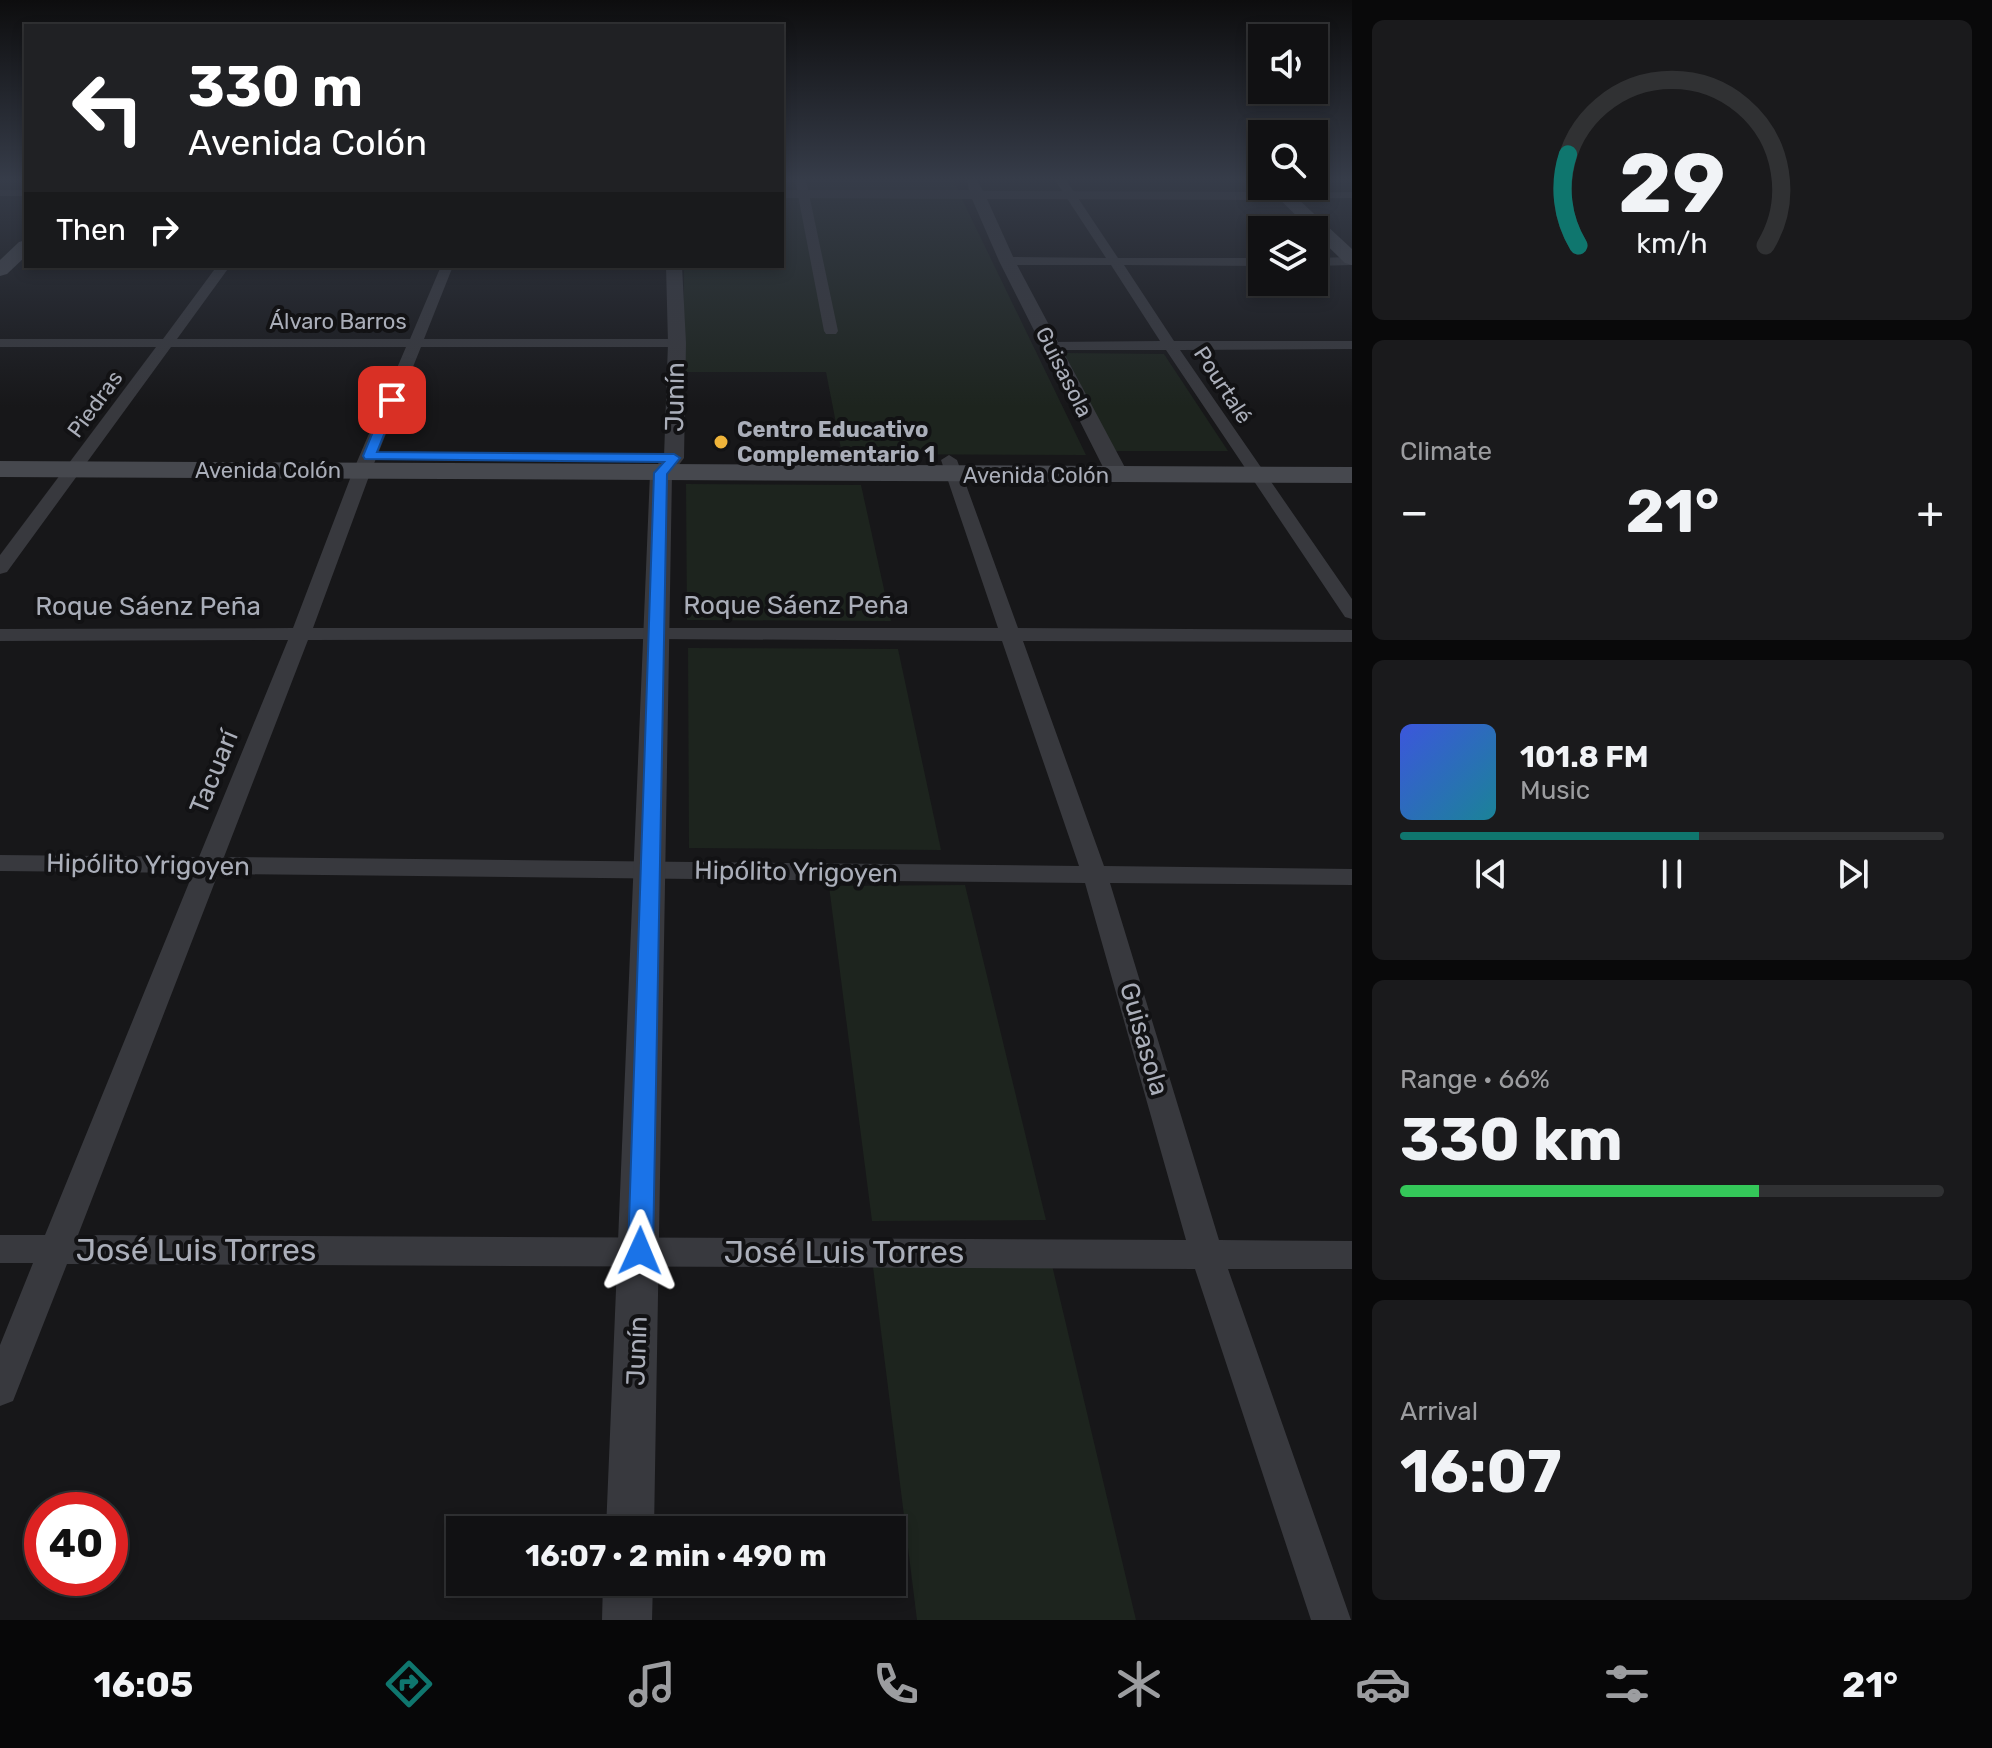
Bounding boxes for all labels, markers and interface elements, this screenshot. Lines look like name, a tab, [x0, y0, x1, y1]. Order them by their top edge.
map controls	[1248, 24, 1328, 296]
button: sound	[1248, 24, 1328, 104]
text: 330 m	[188, 54, 363, 120]
icon: left	[56, 56, 160, 160]
button: search	[1248, 120, 1328, 200]
text: Avenida Colón	[188, 121, 427, 164]
text: 29	[1618, 134, 1726, 233]
icon: right	[142, 208, 186, 252]
text: Then	[56, 212, 126, 248]
button: layers	[1248, 216, 1328, 296]
text: km/h	[1636, 226, 1708, 260]
street label: Álvaro Barros	[269, 308, 407, 335]
street label: Guisasola	[1030, 322, 1098, 422]
street label: Pourtalé	[1188, 341, 1258, 429]
street label: Junín	[659, 362, 691, 432]
street label: Piedras	[62, 365, 128, 443]
pin	[358, 366, 426, 434]
icon: arrive	[370, 378, 414, 422]
place label: Centro Educativo Complementario 1	[737, 416, 935, 468]
marker: Centro Educativo Complementario 1	[712, 433, 730, 451]
text: Climate	[1400, 436, 1492, 467]
street label: Avenida Colón	[195, 457, 341, 484]
street label: Avenida Colón	[963, 462, 1109, 489]
text: 21°	[1626, 476, 1719, 547]
text: −	[1400, 486, 1429, 538]
text: +	[1917, 486, 1944, 538]
street label: Roque Sáenz Peña	[683, 590, 909, 621]
street label: Roque Sáenz Peña	[35, 591, 261, 622]
street label: Tacuarí	[183, 724, 245, 818]
text: 101.8 FM	[1520, 739, 1649, 775]
text: Music	[1520, 775, 1590, 806]
street label: Hipólito Yrigoyen	[46, 848, 250, 882]
icon: previous	[1469, 852, 1513, 896]
icon: pause	[1650, 852, 1694, 896]
icon: next	[1831, 852, 1875, 896]
street label: Hipólito Yrigoyen	[694, 855, 898, 889]
street label: Guisasola	[1113, 979, 1175, 1099]
text: Range · 66%	[1400, 1064, 1550, 1095]
text: 330 km	[1400, 1104, 1623, 1175]
position arrow	[598, 1209, 682, 1293]
street label: José Luis Torres	[76, 1231, 316, 1269]
street label: José Luis Torres	[724, 1233, 964, 1271]
street label: Junín	[620, 1316, 654, 1386]
text: Arrival	[1400, 1396, 1478, 1427]
text: 16:07	[1400, 1436, 1562, 1507]
speed limit sign: 40	[24, 1492, 128, 1596]
text: 16:07 · 2 min · 490 m	[525, 1538, 827, 1574]
icon: directions	[381, 1656, 437, 1712]
icon: music	[624, 1656, 680, 1712]
icon: phone	[868, 1656, 924, 1712]
icon: climate	[1111, 1656, 1167, 1712]
icon: car	[1355, 1656, 1411, 1712]
icon: filters	[1599, 1656, 1655, 1712]
text: 16:05	[94, 1663, 193, 1706]
text: 21°	[1842, 1663, 1898, 1706]

